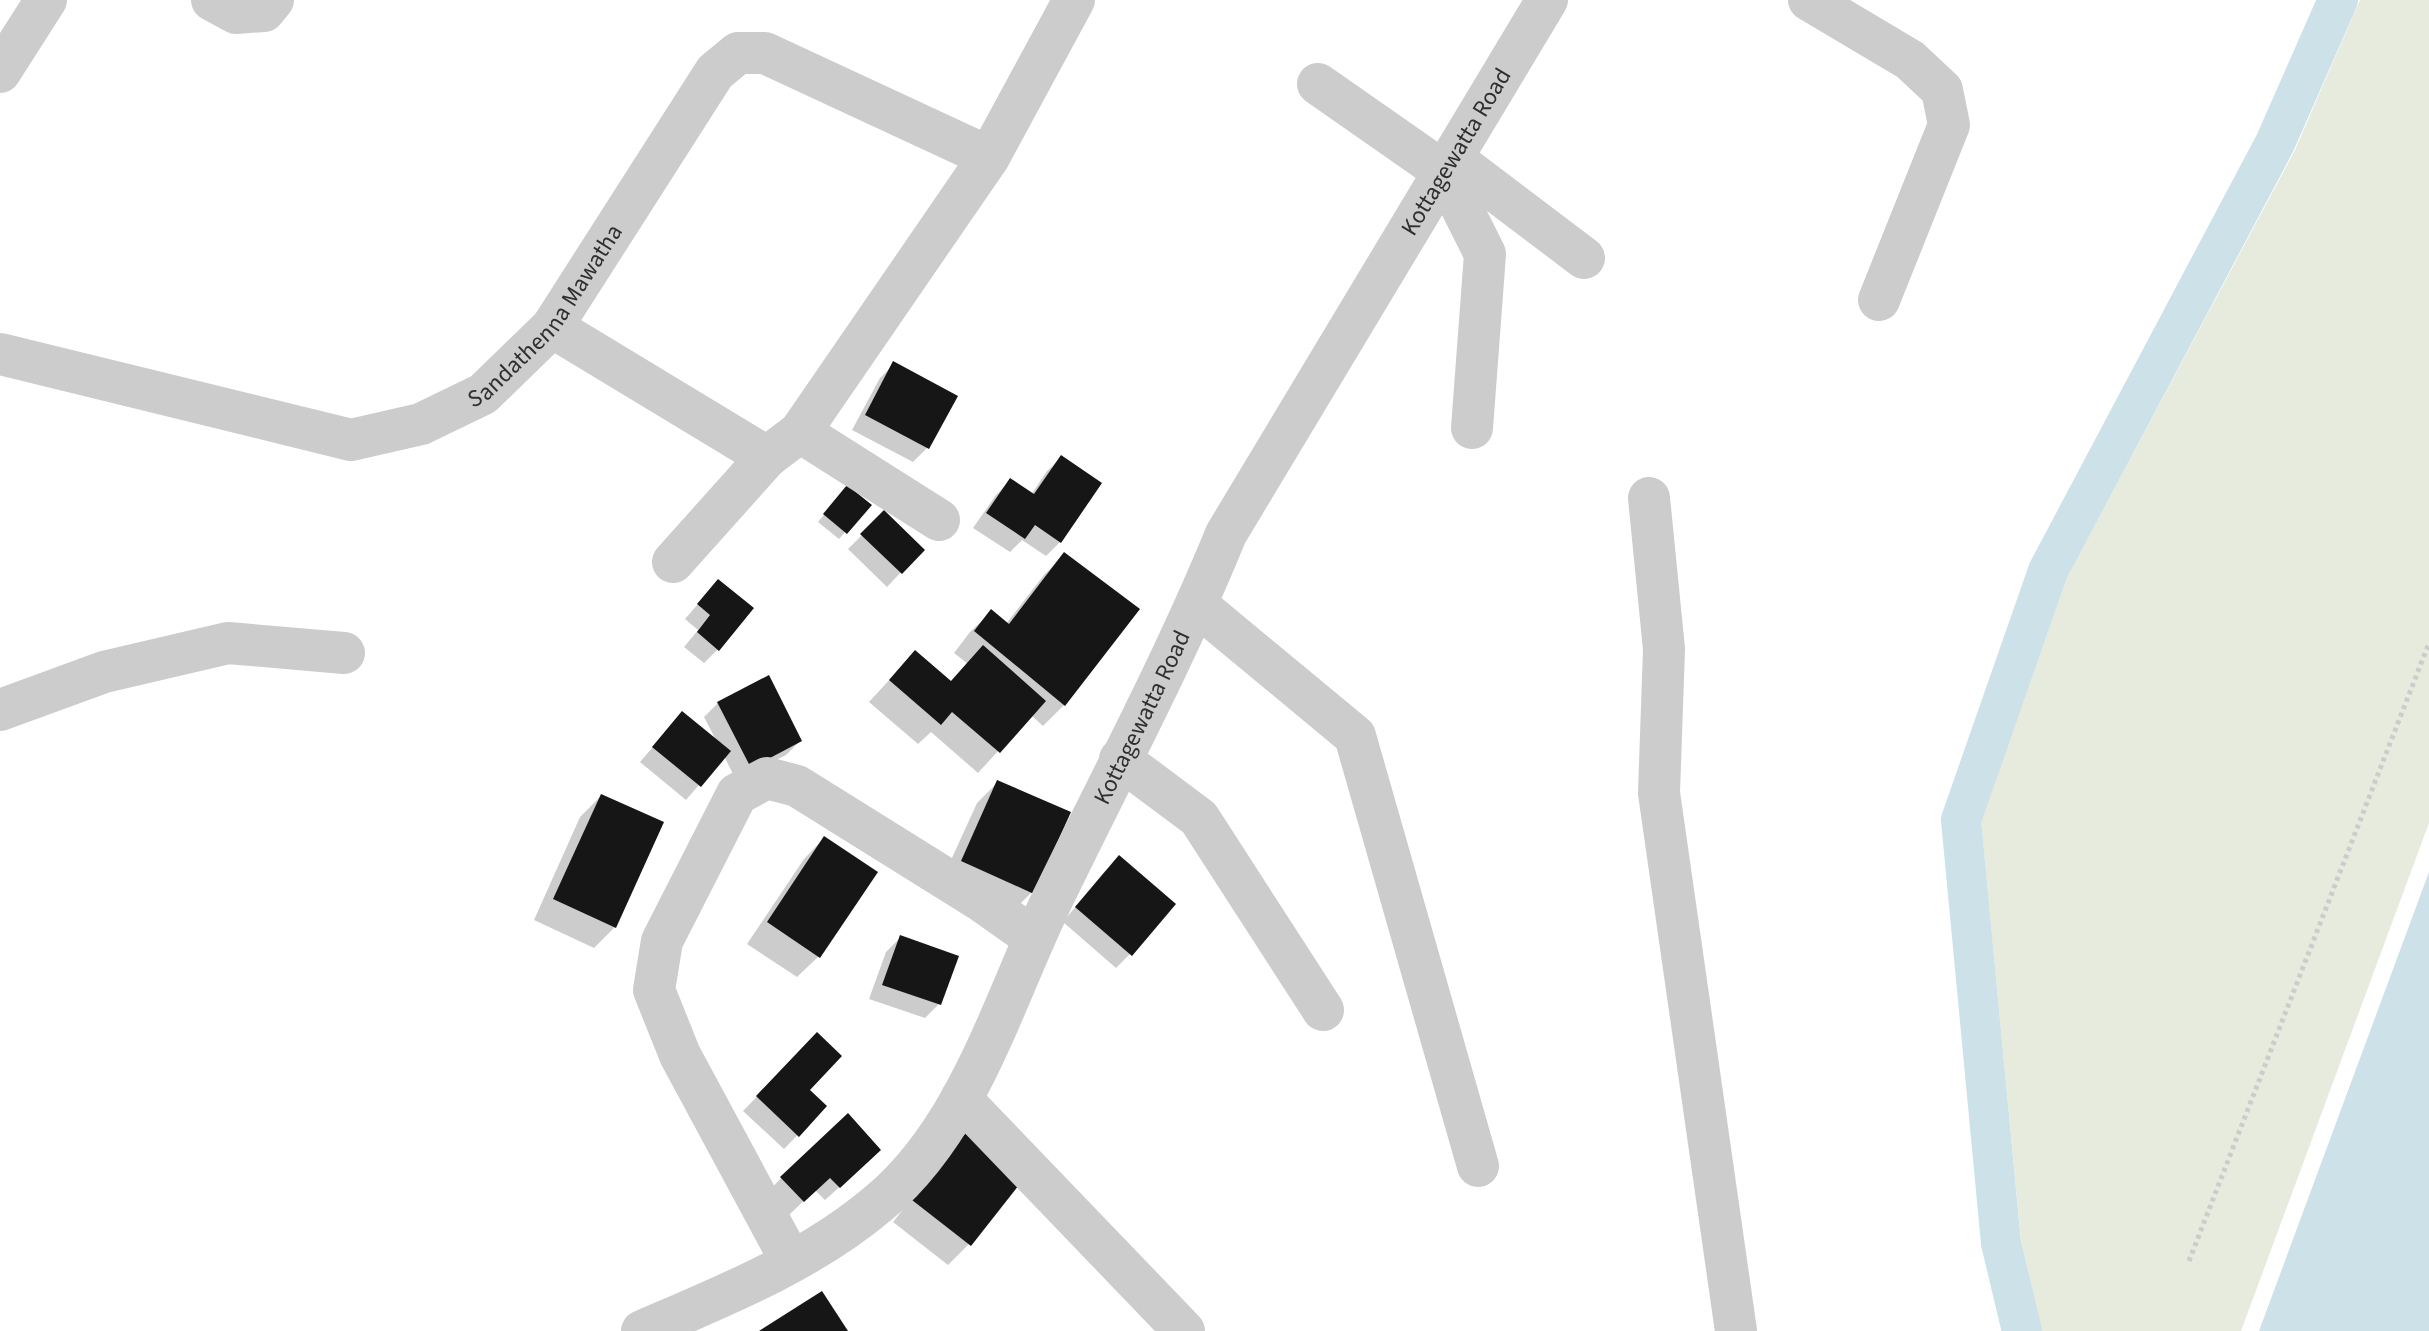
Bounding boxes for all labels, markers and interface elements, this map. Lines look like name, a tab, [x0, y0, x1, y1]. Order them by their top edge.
street label: Kottagewatta Road	[1392, 61, 1520, 242]
street label: Sandathenna Mawatha	[461, 217, 631, 417]
street label: Kottagewatta Road	[1084, 625, 1199, 810]

